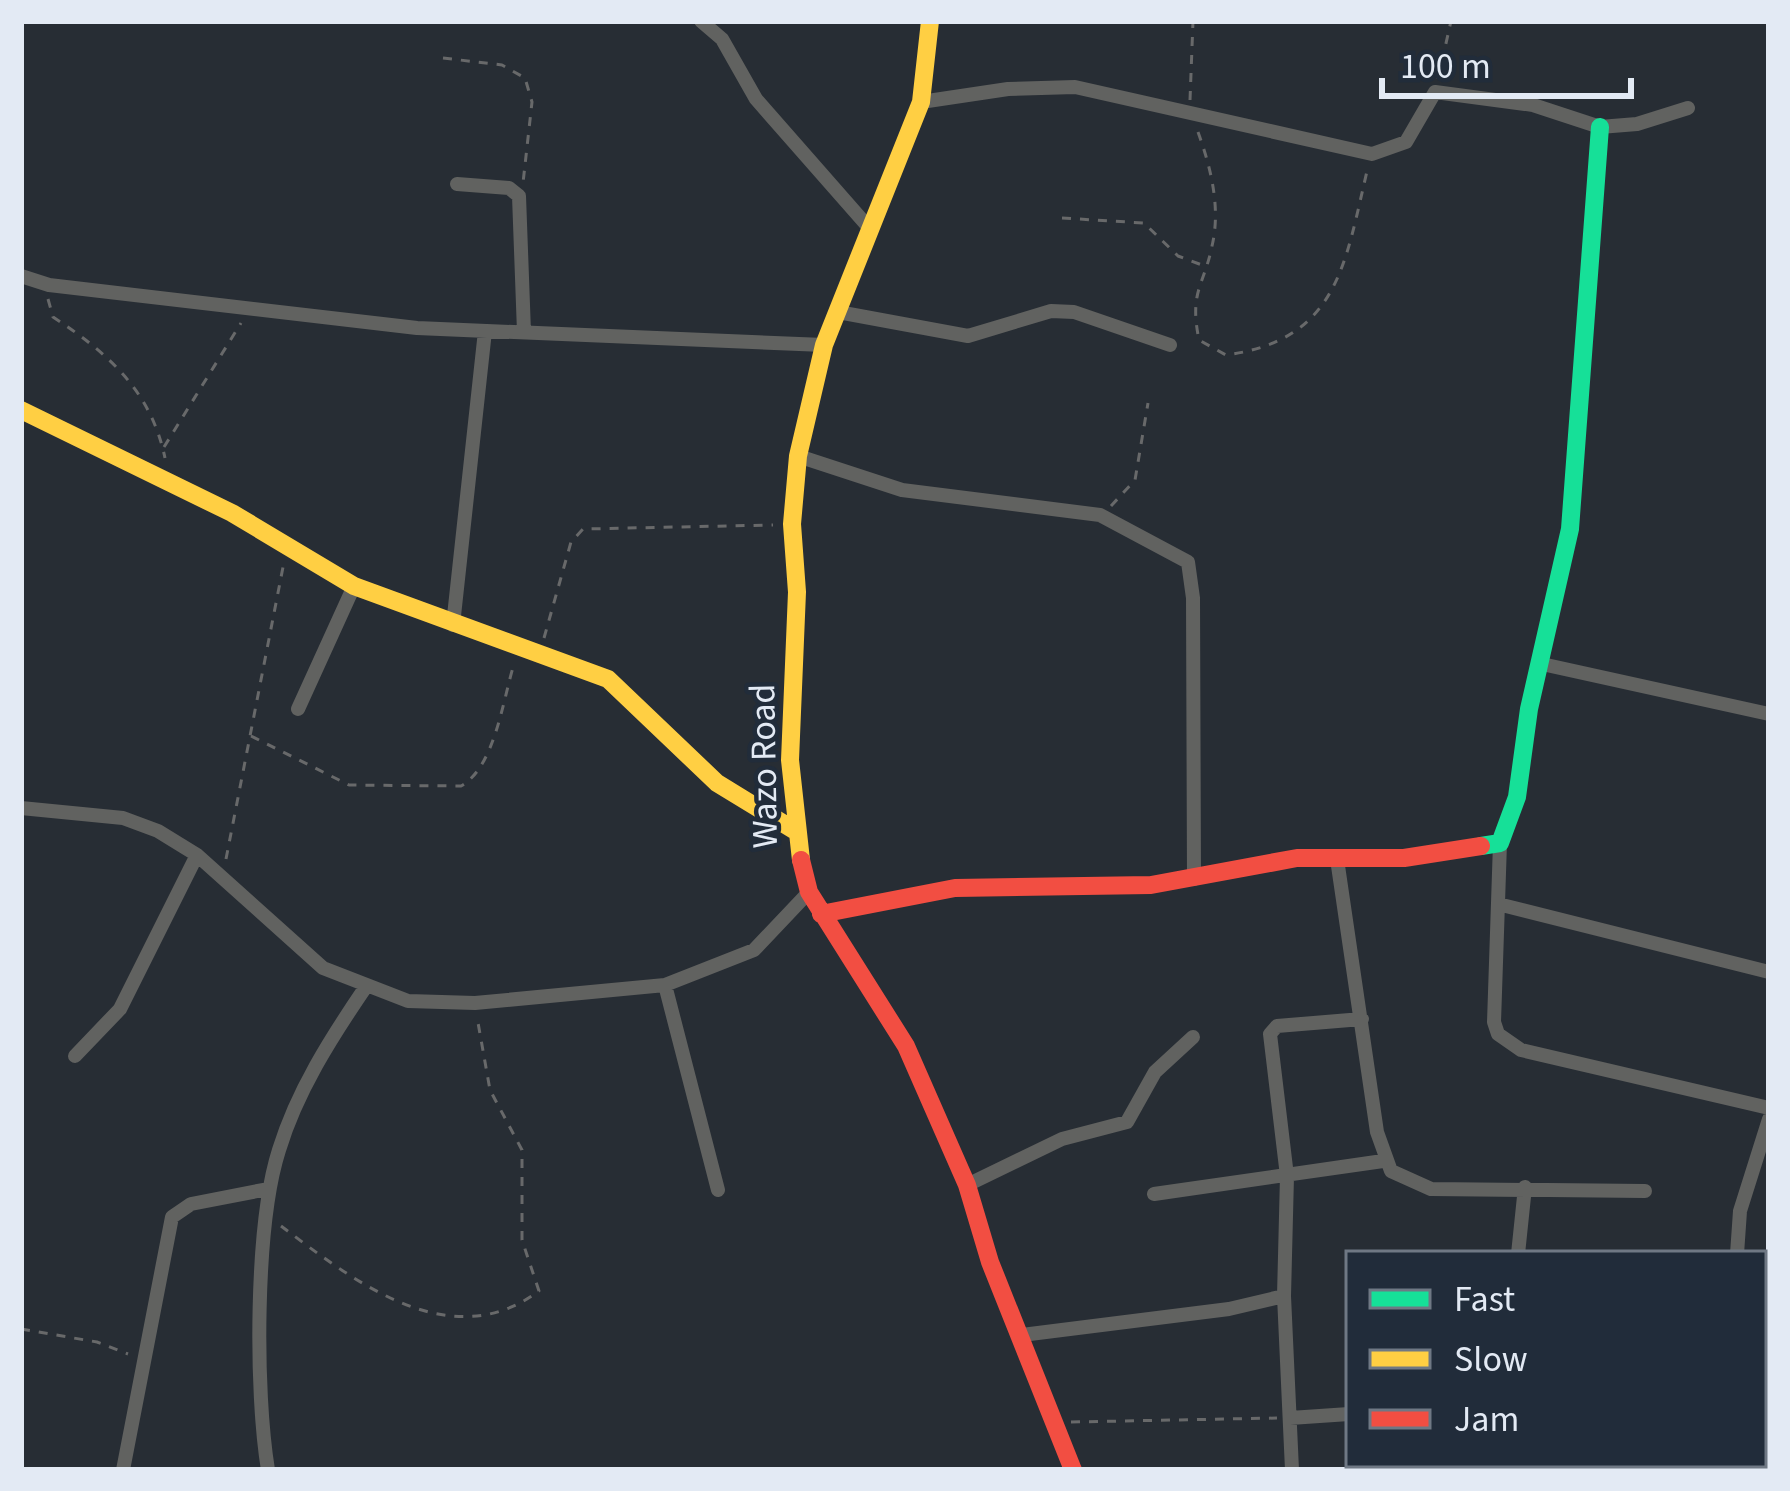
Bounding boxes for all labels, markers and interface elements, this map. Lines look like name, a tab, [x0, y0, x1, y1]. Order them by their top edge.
scale bar	[1382, 24, 1631, 98]
text: 100 m	[1400, 41, 1491, 92]
street label: Wazo Road	[737, 683, 791, 849]
legend	[1346, 1251, 1766, 1467]
text: Fast	[1454, 1274, 1515, 1325]
text: Slow	[1454, 1334, 1528, 1385]
text: Jam	[1454, 1394, 1519, 1445]

